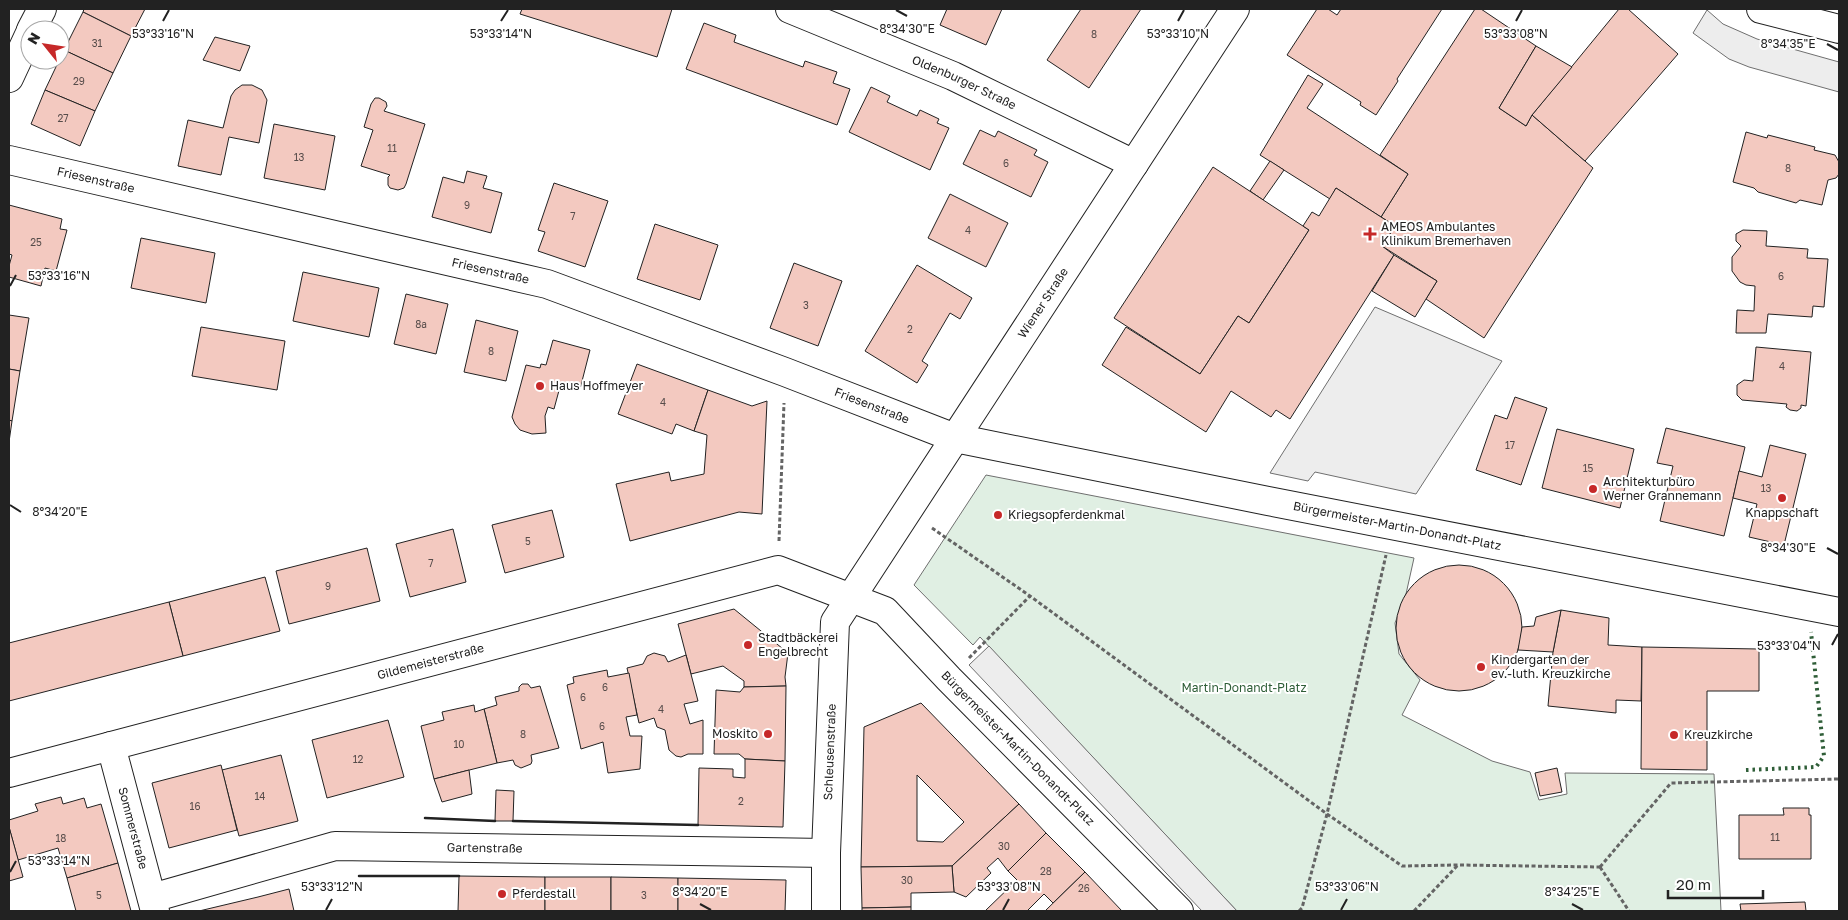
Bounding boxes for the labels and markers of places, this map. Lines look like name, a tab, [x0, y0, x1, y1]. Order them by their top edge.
place label: AMEOS Ambulantes Klinikum Bremerhaven	[1381, 219, 1511, 248]
marker: AMEOS Ambulantes Klinikum Bremerhaven	[1363, 227, 1377, 241]
place label: Haus Hoffmeyer	[550, 378, 643, 393]
marker: Haus Hoffmeyer	[534, 380, 546, 392]
place label: Architekturbüro Werner Grannemann	[1603, 474, 1721, 503]
marker: Architekturbüro Werner Grannemann	[1587, 483, 1599, 495]
marker: Knappschaft	[1776, 492, 1788, 504]
place label: Knappschaft	[1745, 505, 1819, 520]
place label: Kriegsopferdenkmal	[1008, 507, 1125, 522]
marker: Kriegsopferdenkmal	[992, 509, 1004, 521]
place label: Stadtbäckerei Engelbrecht	[758, 630, 838, 659]
marker: Stadtbäckerei Engelbrecht	[742, 639, 754, 651]
place label: Kindergarten der ev.-luth. Kreuzkirche	[1491, 652, 1610, 681]
marker: Kindergarten der ev.-luth. Kreuzkirche	[1475, 661, 1487, 673]
place label: Moskito	[712, 726, 758, 741]
place label: Kreuzkirche	[1684, 727, 1753, 742]
marker: Moskito	[762, 728, 774, 740]
marker: Kreuzkirche	[1668, 729, 1680, 741]
place label: Pferdestall	[512, 886, 576, 901]
marker: Pferdestall	[496, 888, 508, 900]

